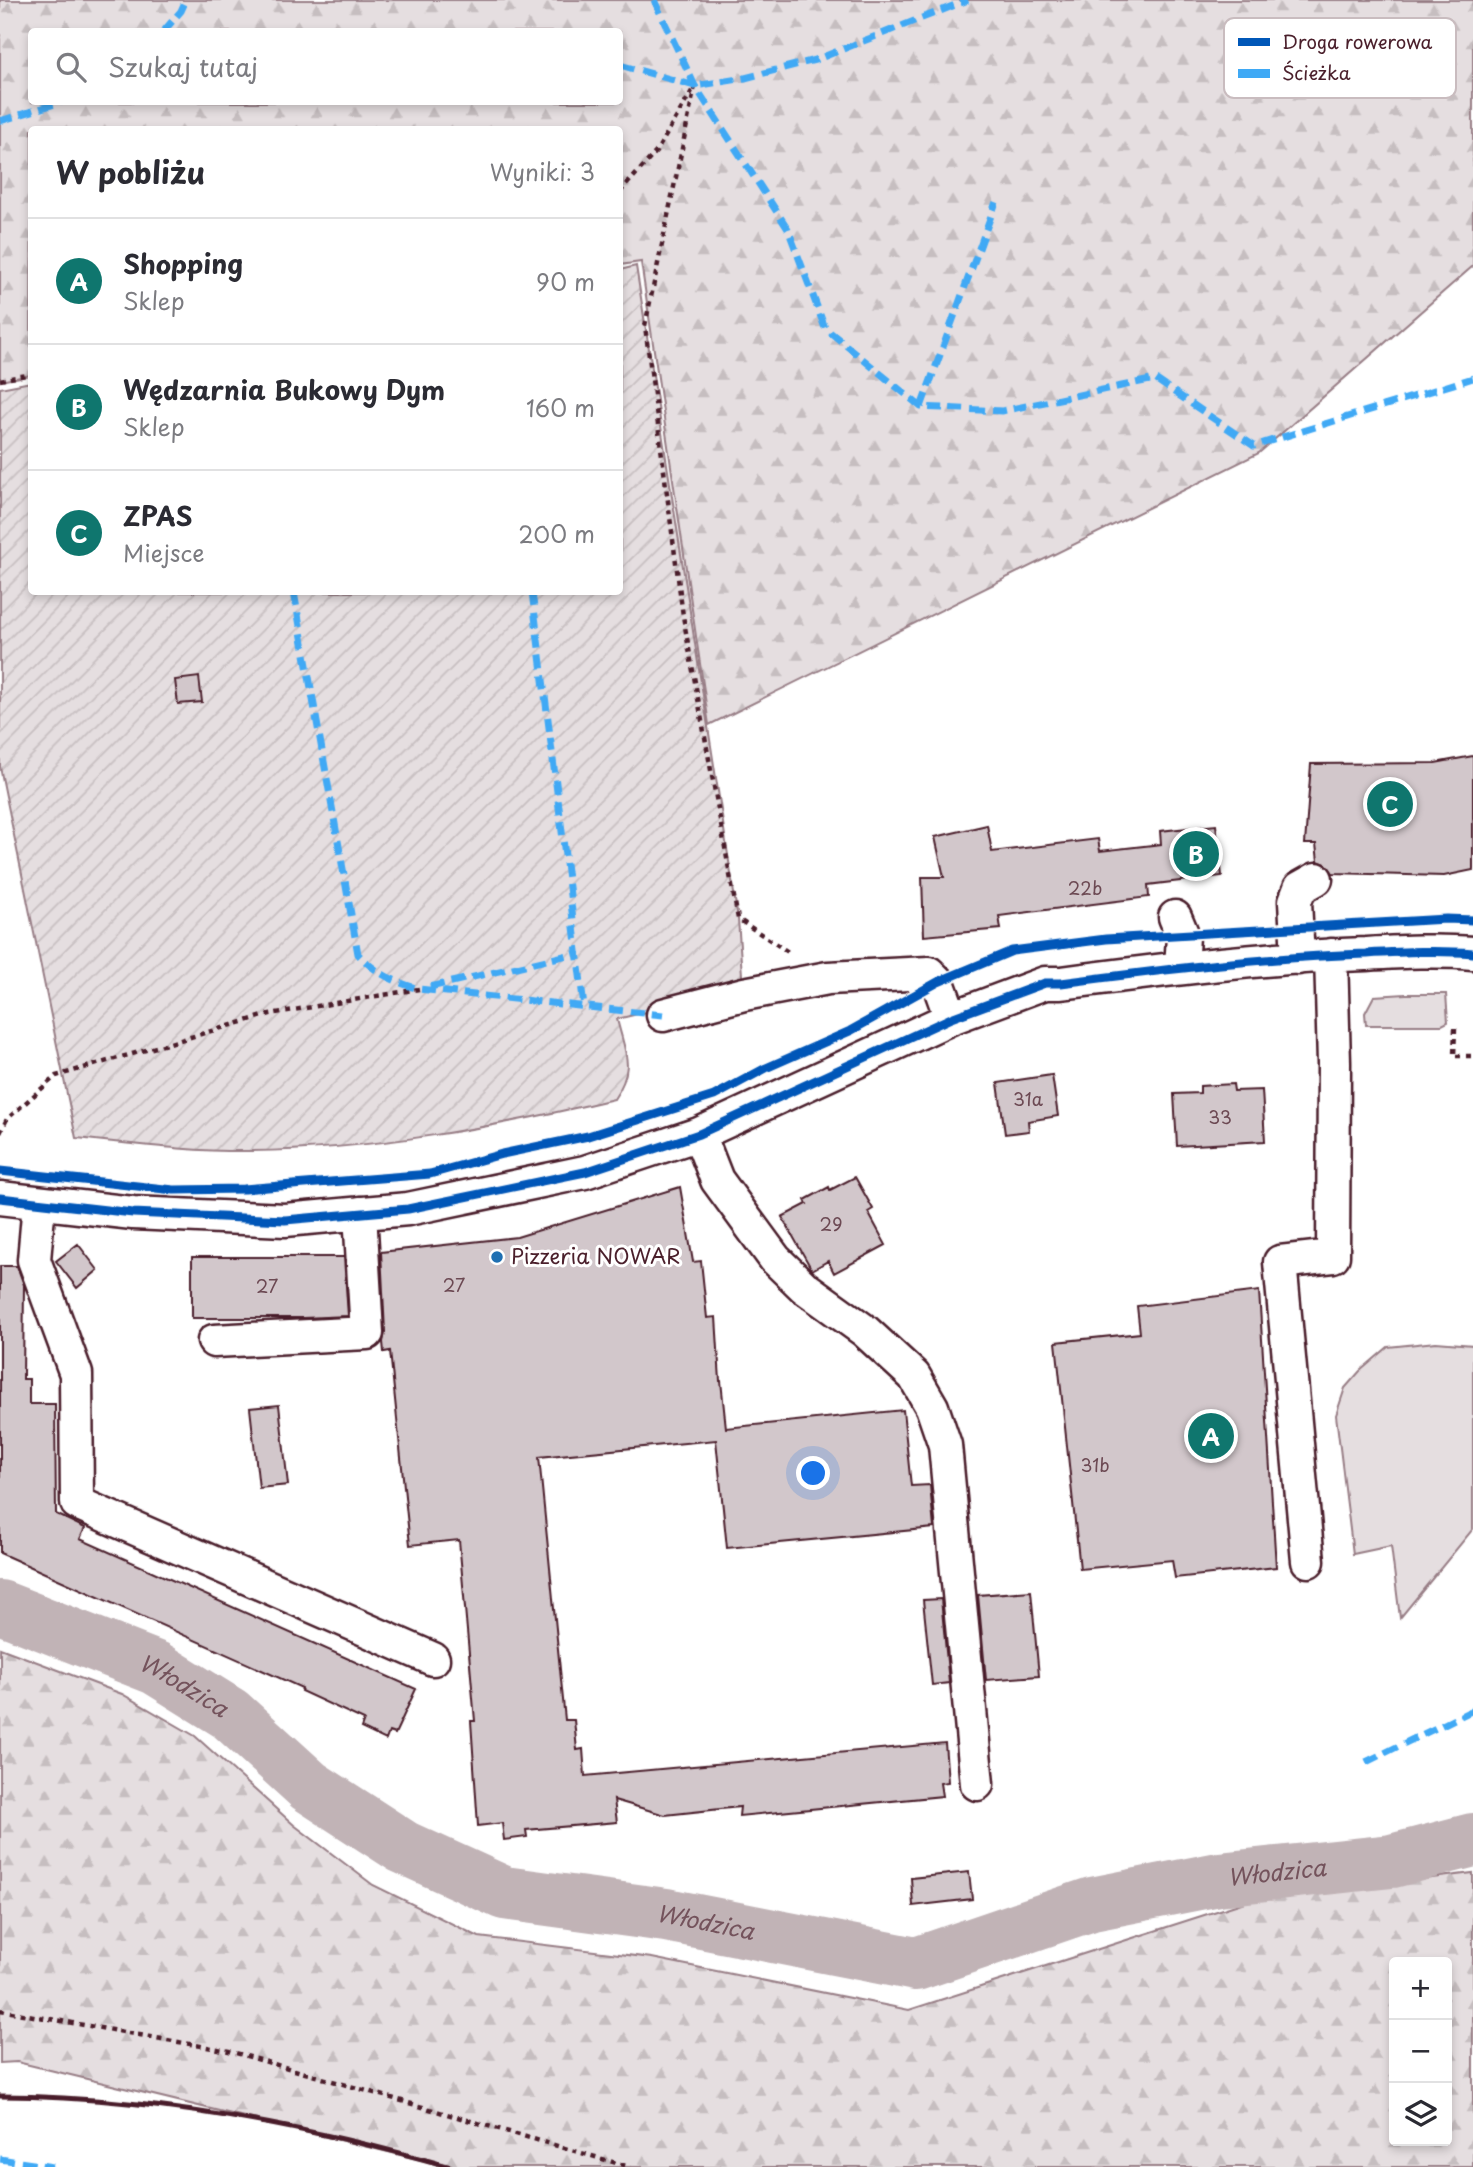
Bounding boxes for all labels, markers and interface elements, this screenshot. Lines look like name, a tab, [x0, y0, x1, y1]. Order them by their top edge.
legend	[1224, 18, 1456, 98]
text: Droga rowerowa	[1282, 27, 1433, 55]
search box	[28, 28, 623, 105]
text: Szukaj tutaj	[108, 47, 258, 86]
icon: search	[52, 48, 90, 86]
text: Ścieżka	[1282, 58, 1351, 86]
text: W pobliżu	[56, 149, 205, 194]
text: Wyniki: 3	[490, 154, 595, 189]
text: Shopping	[123, 244, 243, 283]
text: A	[70, 264, 88, 299]
text: 90 m	[536, 264, 595, 299]
text: Sklep	[123, 283, 185, 318]
text: Wędzarnia Bukowy Dym	[123, 370, 445, 409]
text: B	[71, 390, 87, 425]
text: 160 m	[526, 390, 595, 425]
text: Sklep	[123, 409, 185, 444]
text: ZPAS	[123, 496, 193, 535]
text: C	[70, 516, 88, 551]
text: 200 m	[518, 516, 595, 551]
text: Miejsce	[123, 535, 205, 570]
pin: C	[1367, 778, 1413, 830]
pin: B	[1173, 828, 1219, 880]
house number: 22b	[1068, 874, 1102, 901]
house number: 31a	[1013, 1085, 1044, 1112]
house number: 33	[1208, 1103, 1232, 1130]
house number: 29	[820, 1210, 842, 1237]
place label: Pizzeria NOWAR	[511, 1239, 681, 1271]
marker: Pizzeria NOWAR	[489, 1249, 505, 1265]
house number: 27	[443, 1271, 465, 1298]
house number: 27	[256, 1272, 278, 1299]
pin: A	[1188, 1410, 1234, 1462]
house number: 31b	[1080, 1451, 1110, 1478]
your location	[796, 1456, 830, 1490]
water label: Włodzica	[134, 1644, 236, 1725]
water label: Włodzica	[1225, 1849, 1328, 1894]
water label: Włodzica	[654, 1895, 758, 1948]
map controls	[1389, 1957, 1452, 2146]
button: +	[1389, 1957, 1452, 2020]
button: −	[1389, 2020, 1452, 2083]
button: layers	[1389, 2083, 1452, 2146]

